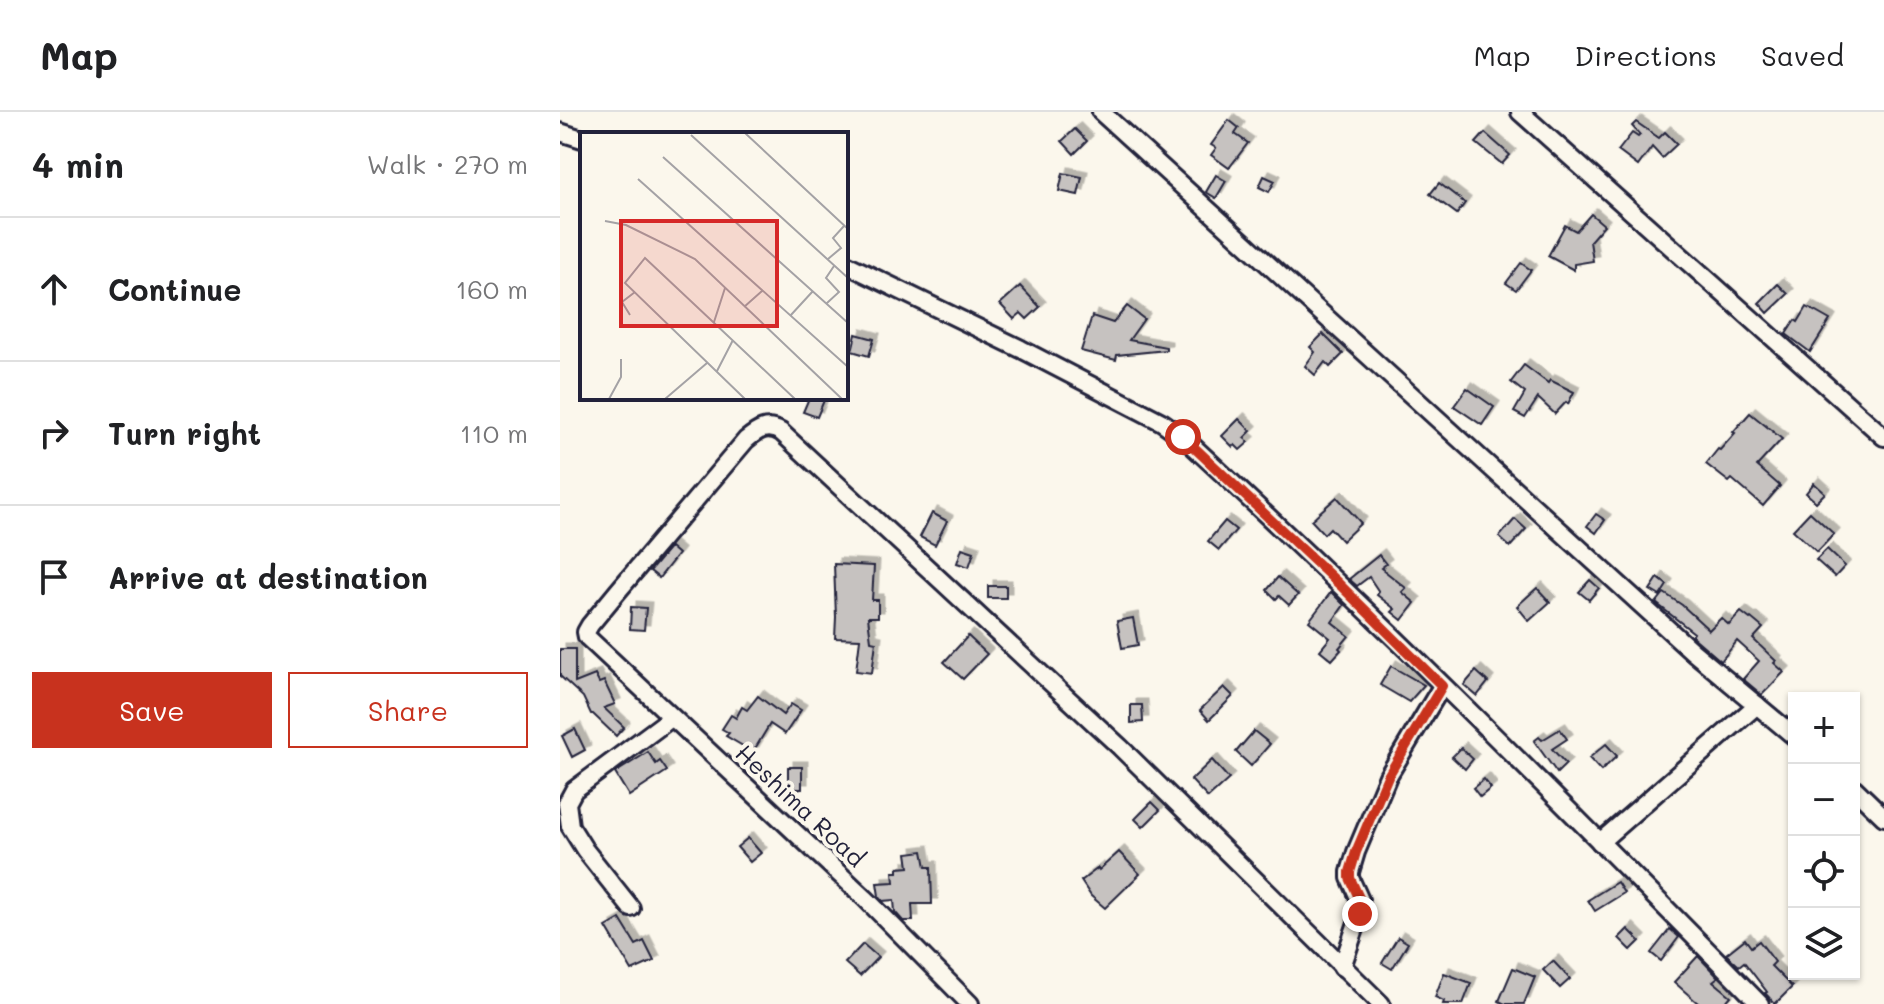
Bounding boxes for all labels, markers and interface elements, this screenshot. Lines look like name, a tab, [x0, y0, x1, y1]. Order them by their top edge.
text: Map	[40, 30, 118, 80]
text: Map	[1474, 37, 1531, 73]
text: Directions	[1575, 37, 1717, 73]
text: Saved	[1761, 37, 1844, 73]
inset map	[580, 132, 848, 400]
text: 4 min	[32, 142, 124, 187]
text: Walk · 270 m	[367, 147, 528, 181]
icon: ahead	[32, 267, 76, 311]
text: Continue	[108, 269, 241, 309]
text: 160 m	[456, 272, 528, 306]
icon: right	[32, 411, 76, 455]
text: Turn right	[108, 413, 261, 453]
text: 110 m	[460, 416, 528, 450]
route start	[1165, 419, 1201, 455]
icon: arrive	[32, 555, 76, 599]
text: Arrive at destination	[108, 557, 428, 597]
button: Save	[32, 672, 272, 748]
button: Share	[288, 672, 528, 748]
map controls	[1788, 692, 1860, 980]
button: +	[1788, 692, 1860, 764]
street label: Heshima Road	[730, 737, 872, 873]
button: −	[1788, 764, 1860, 836]
button: locate	[1788, 836, 1860, 908]
route end	[1342, 896, 1378, 932]
button: layers	[1788, 908, 1860, 980]

